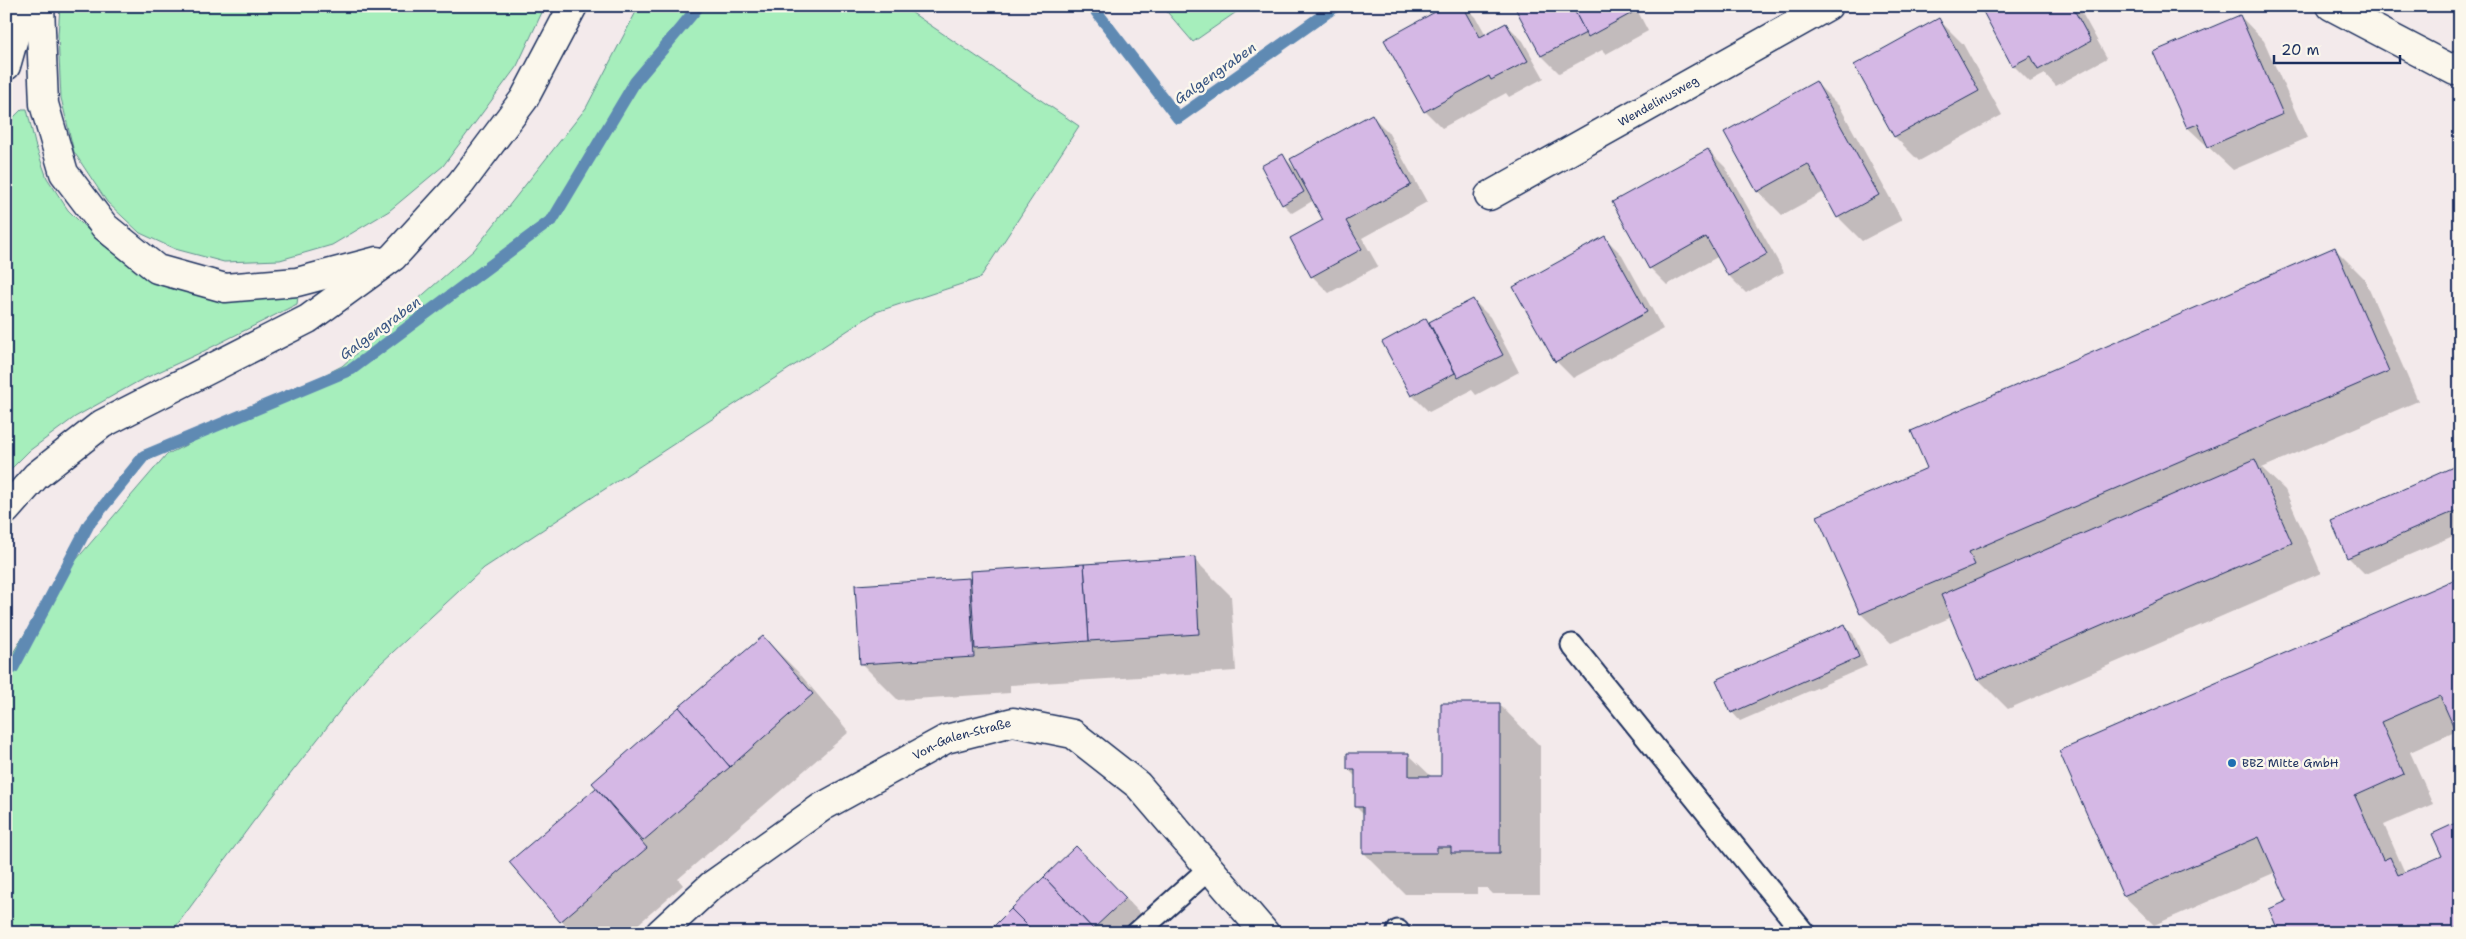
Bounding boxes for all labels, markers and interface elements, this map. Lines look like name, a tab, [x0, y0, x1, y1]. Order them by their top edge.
scale bar	[2274, 32, 2400, 64]
water label: Galgengraben	[1170, 38, 1260, 108]
text: 20 m	[2281, 40, 2320, 60]
street label: Wendelinusweg	[1615, 72, 1701, 130]
water label: Galgengraben	[336, 292, 424, 364]
street label: Von-Galen-Straße	[910, 715, 1013, 764]
place label: BBZ Mitte GmbH	[2242, 755, 2339, 771]
marker: BBZ Mitte GmbH	[2226, 757, 2238, 769]

